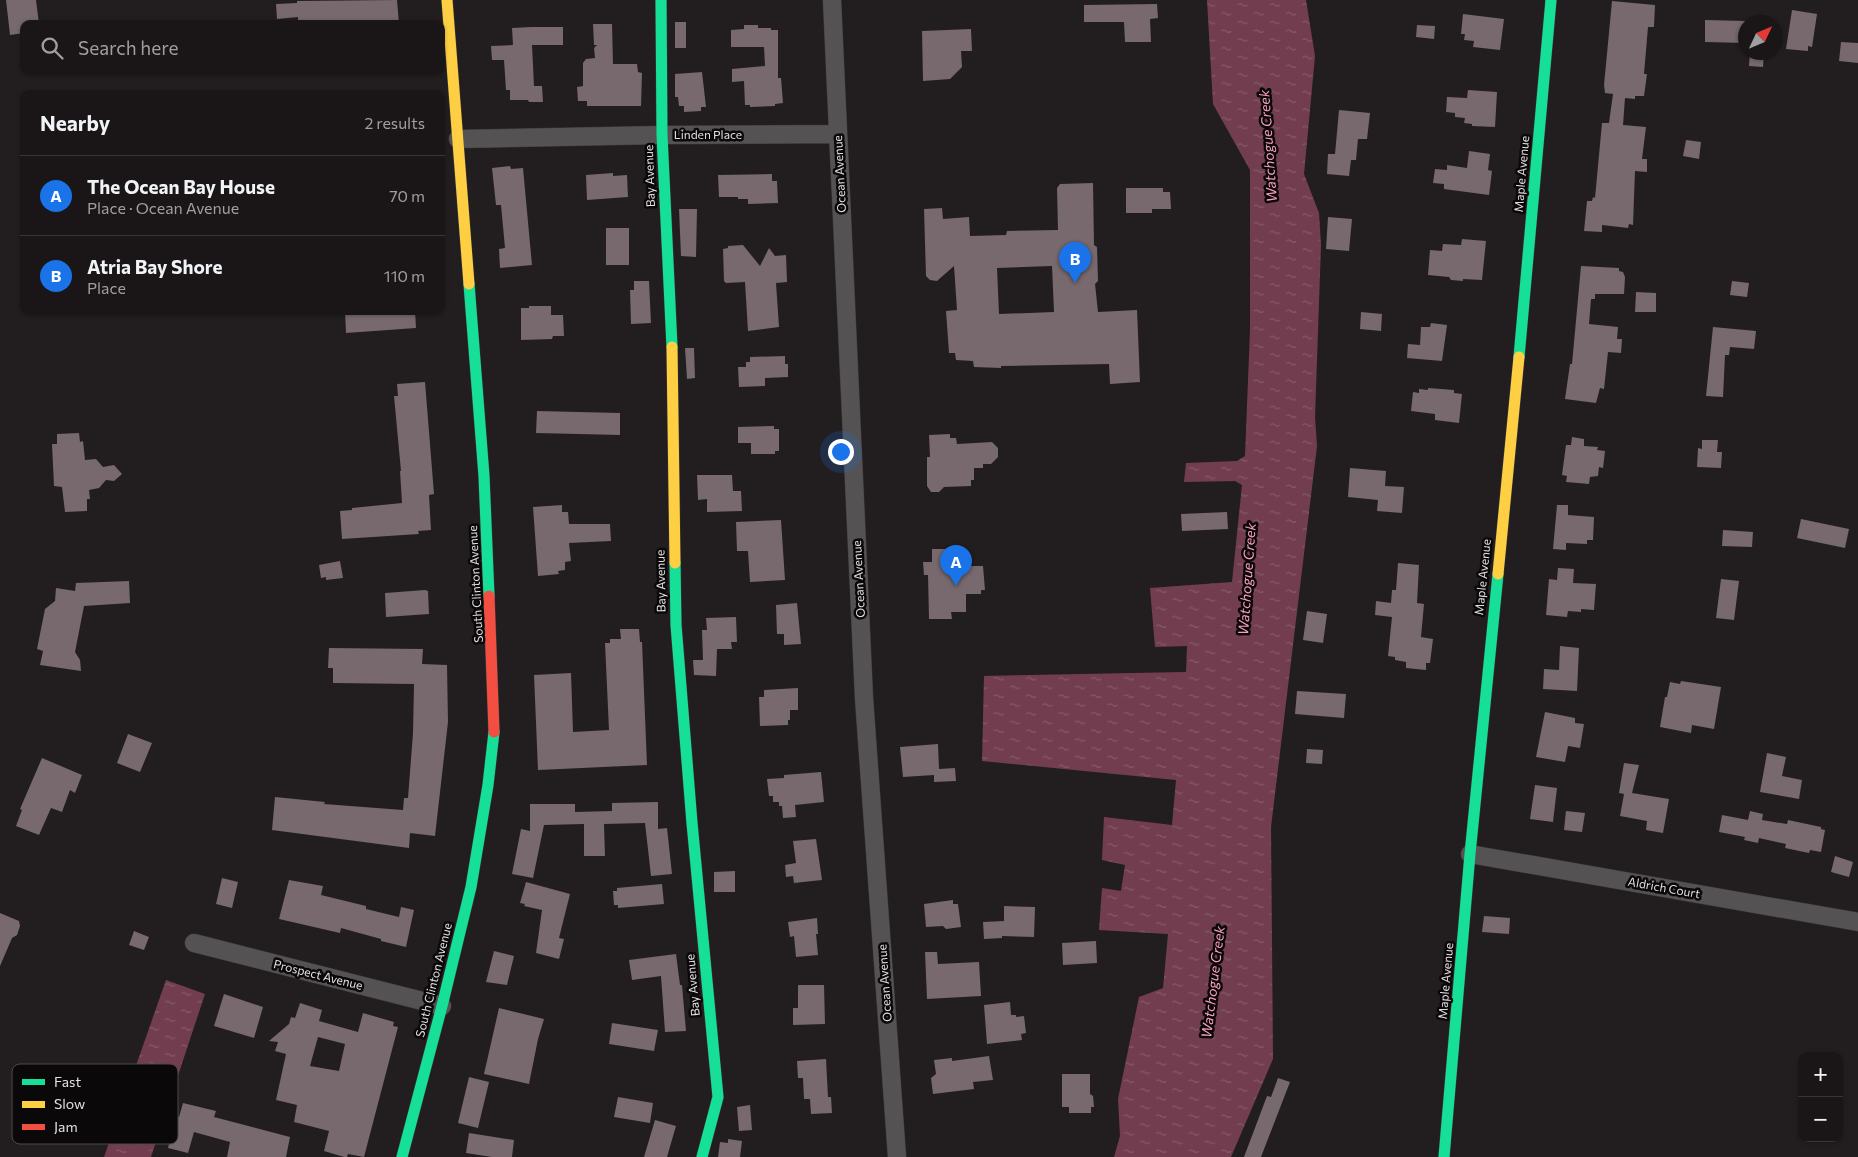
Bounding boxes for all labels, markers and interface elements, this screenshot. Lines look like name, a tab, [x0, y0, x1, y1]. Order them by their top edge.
north arrow	[1738, 15, 1783, 60]
search box	[20, 20, 445, 75]
icon: search	[38, 34, 66, 62]
text: Search here	[78, 36, 178, 59]
water label: Watchogue Creek	[1255, 89, 1280, 203]
text: Nearby	[40, 110, 110, 135]
text: 2 results	[364, 113, 425, 132]
street label: Linden Place	[674, 127, 742, 141]
street label: Ocean Avenue	[830, 135, 848, 213]
street label: Maple Avenue	[1511, 135, 1531, 213]
street label: Bay Avenue	[641, 145, 657, 207]
text: The Ocean Bay House	[87, 175, 275, 198]
text: A	[50, 186, 62, 205]
text: 70 m	[389, 186, 425, 205]
text: Place · Ocean Avenue	[87, 198, 239, 217]
pin: B	[1059, 242, 1091, 283]
text: Atria Bay Shore	[87, 255, 222, 278]
text: B	[51, 266, 61, 285]
text: 110 m	[384, 266, 425, 285]
text: Place	[87, 278, 126, 297]
your location	[828, 439, 854, 465]
water label: Watchogue Creek	[1234, 522, 1259, 636]
street label: South Clinton Avenue	[465, 525, 485, 643]
street label: Maple Avenue	[1471, 538, 1493, 616]
street label: Ocean Avenue	[849, 540, 867, 618]
pin: A	[940, 545, 972, 586]
street label: Bay Avenue	[652, 550, 668, 612]
street label: Aldrich Court	[1627, 874, 1701, 900]
street label: South Clinton Avenue	[412, 921, 454, 1038]
water label: Watchogue Creek	[1197, 925, 1228, 1039]
street label: Maple Avenue	[1435, 942, 1455, 1020]
street label: Ocean Avenue	[874, 944, 894, 1022]
street label: Bay Avenue	[682, 953, 702, 1017]
street label: Prospect Avenue	[272, 956, 364, 992]
map controls	[1798, 1052, 1843, 1142]
button: +	[1798, 1052, 1843, 1097]
legend	[12, 1064, 178, 1144]
text: Fast	[54, 1073, 81, 1090]
text: Slow	[54, 1095, 85, 1112]
button: −	[1798, 1097, 1843, 1142]
text: Jam	[54, 1118, 78, 1135]

